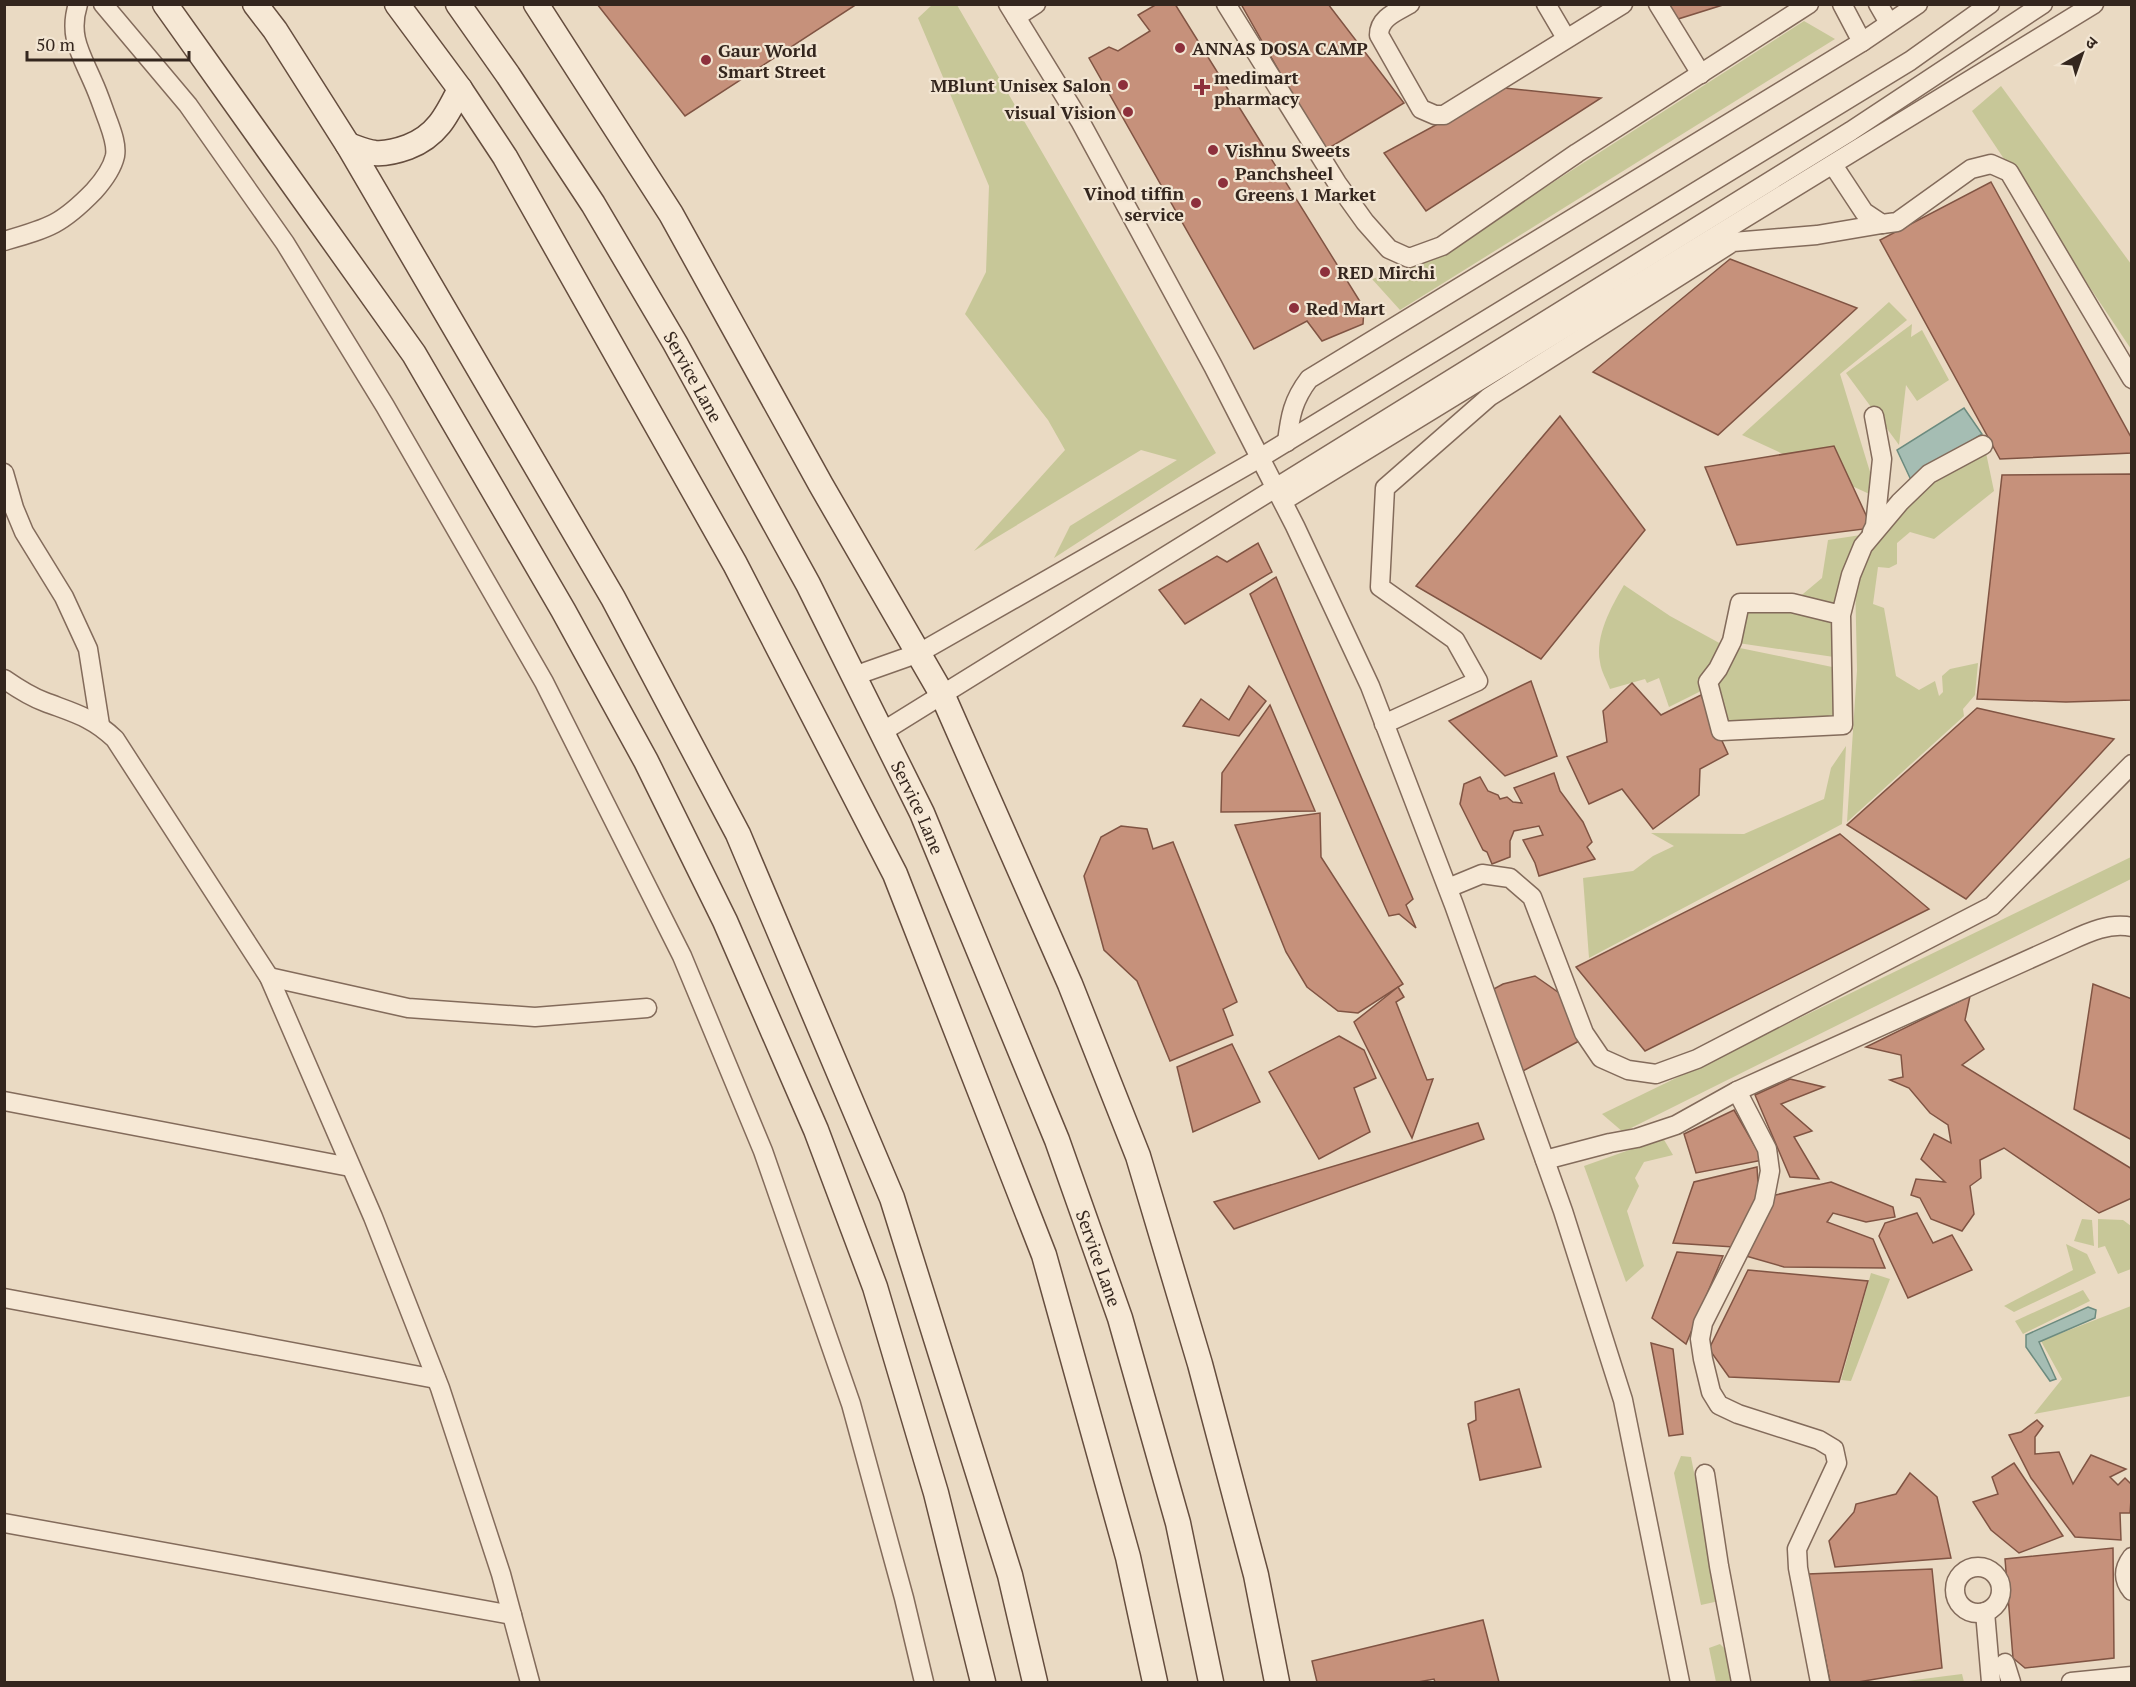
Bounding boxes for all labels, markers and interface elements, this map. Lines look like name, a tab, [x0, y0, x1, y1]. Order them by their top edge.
scale bar	[27, 24, 189, 62]
north arrow	[2052, 24, 2112, 84]
text: उ	[2081, 31, 2103, 54]
text: 50 m	[36, 32, 76, 56]
place label: ANNAS DOSA CAMP	[1192, 36, 1368, 60]
place label: Gaur World Smart Street	[718, 38, 826, 83]
marker: ANNAS DOSA CAMP	[1173, 41, 1187, 55]
marker: Gaur World Smart Street	[699, 53, 713, 67]
place label: medimart pharmacy	[1214, 65, 1300, 110]
place label: MBlunt Unisex Salon	[931, 73, 1111, 97]
marker: MBlunt Unisex Salon	[1116, 78, 1130, 92]
marker: medimart pharmacy	[1195, 80, 1209, 94]
place label: visual Vision	[1004, 100, 1116, 124]
marker: visual Vision	[1121, 105, 1135, 119]
place label: Vishnu Sweets	[1225, 138, 1350, 162]
marker: Vishnu Sweets	[1206, 143, 1220, 157]
place label: Panchsheel Greens 1 Market	[1235, 161, 1376, 206]
marker: Panchsheel Greens 1 Market	[1216, 176, 1230, 190]
place label: Vinod tiffin service	[1084, 181, 1184, 226]
marker: Vinod tiffin service	[1189, 196, 1203, 210]
place label: RED Mirchi	[1337, 260, 1435, 284]
marker: RED Mirchi	[1318, 265, 1332, 279]
place label: Red Mart	[1306, 296, 1385, 320]
marker: Red Mart	[1287, 301, 1301, 315]
street label: Service Lane	[659, 326, 728, 426]
street label: Service Lane	[886, 756, 950, 858]
street label: Service Lane	[1071, 1207, 1127, 1310]

